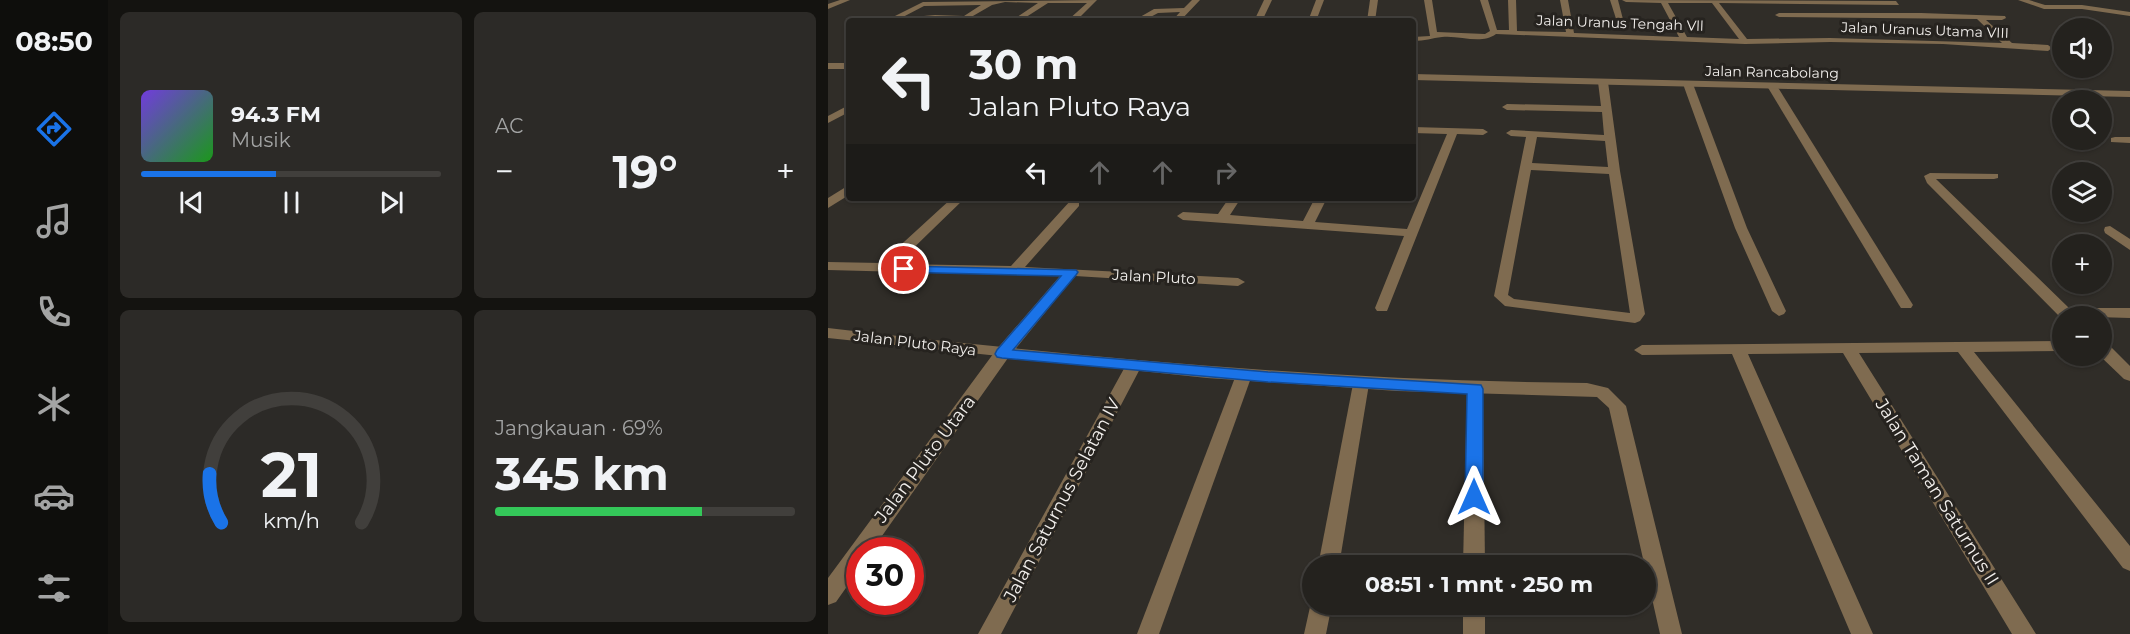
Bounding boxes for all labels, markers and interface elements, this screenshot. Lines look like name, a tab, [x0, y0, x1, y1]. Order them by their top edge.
street label: Jalan Uranus Tengah Vll	[1535, 11, 1704, 35]
street label: Jalan Uranus Utama VIII	[1840, 18, 2009, 42]
map controls	[2052, 18, 2112, 366]
button: sound	[2052, 18, 2112, 78]
text: 08:50	[15, 25, 93, 58]
text: 30 m	[969, 38, 1078, 90]
icon: left	[870, 42, 948, 120]
street label: Jalan Rancabolang	[1704, 62, 1839, 82]
text: Jalan Pluto Raya	[969, 90, 1191, 123]
button: search	[2052, 90, 2112, 150]
text: 94.3 FM	[231, 101, 321, 128]
icon: directions	[33, 108, 75, 150]
text: AC	[495, 114, 523, 138]
text: Musik	[231, 128, 291, 152]
text: 19°	[612, 144, 678, 199]
text: −	[495, 151, 514, 191]
text: +	[776, 151, 795, 191]
icon: left	[1020, 156, 1053, 189]
icon: ahead	[1083, 156, 1116, 189]
icon: ahead	[1146, 156, 1179, 189]
icon: right	[1209, 156, 1242, 189]
button: layers	[2052, 162, 2112, 222]
icon: previous	[175, 186, 208, 219]
icon: pause	[275, 186, 308, 219]
icon: next	[375, 186, 408, 219]
icon: music	[33, 200, 75, 242]
button: +	[2052, 234, 2112, 294]
pin	[878, 243, 929, 294]
icon: arrive	[887, 252, 920, 285]
street label: Jalan Pluto	[1111, 265, 1196, 288]
icon: phone	[33, 291, 75, 333]
button: −	[2052, 306, 2112, 366]
street label: Jalan Pluto Raya	[852, 325, 977, 359]
icon: climate	[33, 383, 75, 425]
street label: Jalan Pluto Utara	[869, 391, 980, 528]
street label: Jalan Saturnus Selatan IV	[998, 394, 1125, 606]
street label: Jalan Taman Saturnus II	[1870, 394, 2004, 589]
text: Jangkauan · 69%	[495, 416, 663, 440]
text: 21	[260, 437, 322, 513]
text: 345 km	[495, 446, 669, 501]
position arrow	[1442, 465, 1506, 529]
icon: car	[33, 475, 75, 517]
text: km/h	[262, 507, 320, 533]
speed limit sign: 30	[846, 537, 924, 615]
icon: filters	[33, 567, 75, 609]
text: 08:51 · 1 mnt · 250 m	[1365, 571, 1593, 598]

